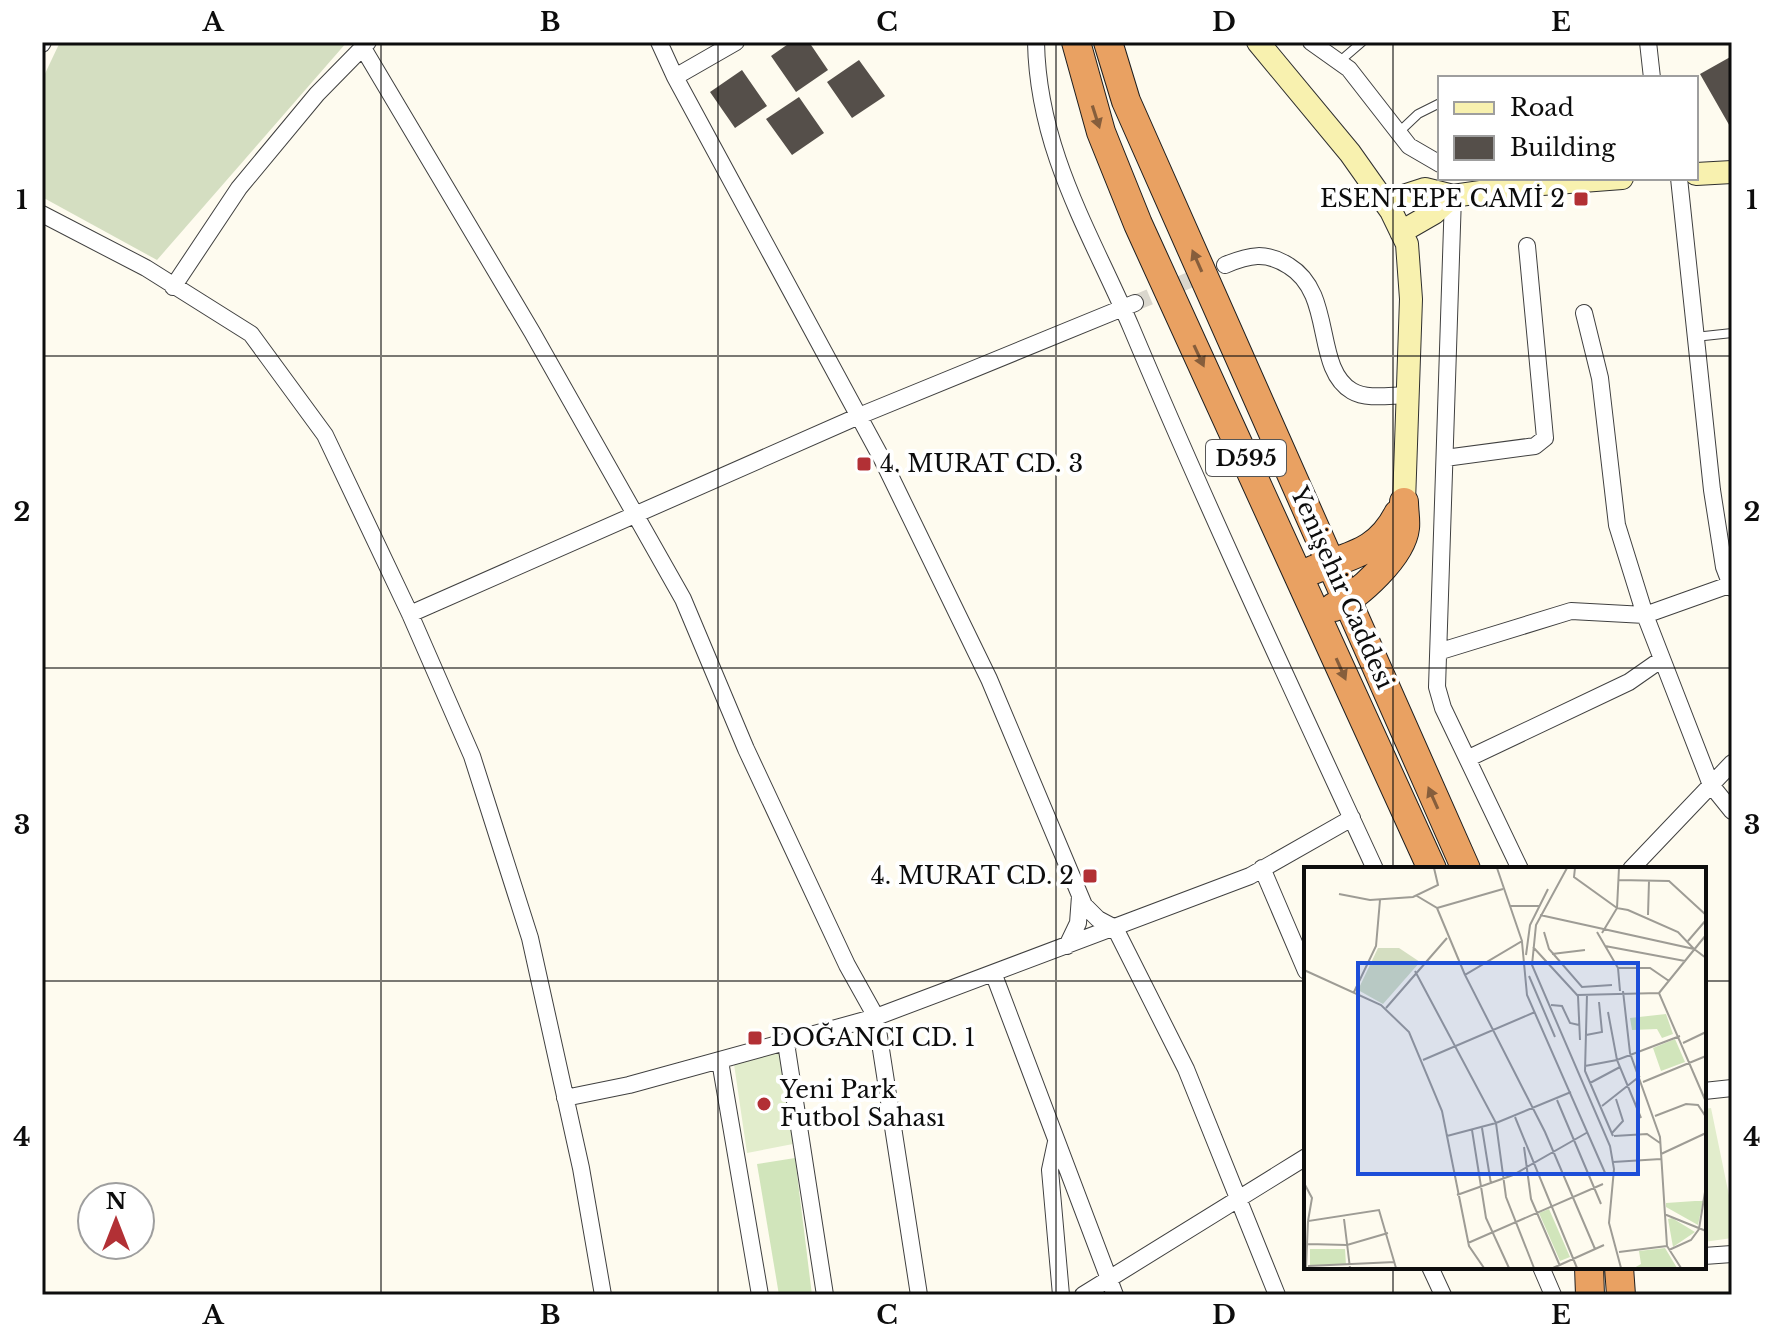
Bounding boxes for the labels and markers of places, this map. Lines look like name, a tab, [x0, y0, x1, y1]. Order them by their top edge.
place label: ESENTEPE CAMİ 2	[1320, 184, 1565, 213]
marker: ESENTEPE CAMİ 2	[1572, 190, 1590, 208]
place label: 4. MURAT CD. 3	[880, 449, 1083, 478]
marker: 4. MURAT CD. 3	[855, 455, 873, 473]
place label: 4. MURAT CD. 2	[871, 861, 1074, 890]
marker: 4. MURAT CD. 2	[1081, 867, 1099, 885]
place label: DOĞANCI CD. 1	[771, 1022, 975, 1052]
marker: DOĞANCI CD. 1	[746, 1029, 764, 1047]
place label: Yeni Park Futbol Sahası	[779, 1075, 945, 1132]
marker: Yeni Park Futbol Sahası	[755, 1095, 773, 1113]

